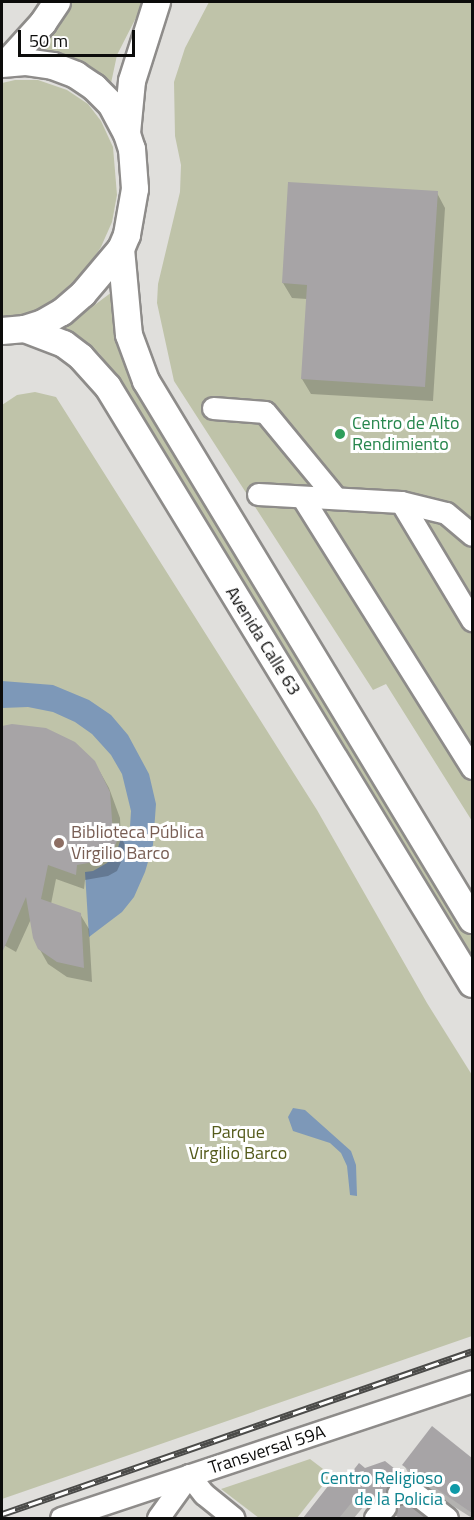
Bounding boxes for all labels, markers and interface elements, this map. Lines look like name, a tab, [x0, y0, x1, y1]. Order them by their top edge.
scale bar	[21, 18, 138, 56]
text: 50 m	[29, 27, 68, 54]
place label: Centro de Alto Rendimiento	[352, 413, 459, 456]
marker: Centro de Alto Rendimiento	[333, 427, 347, 441]
street label: Avenida Calle 63	[221, 583, 305, 699]
place label: Biblioteca Pública Virgilio Barco	[71, 822, 204, 864]
marker: Biblioteca Pública Virgilio Barco	[52, 836, 66, 850]
park label: Parque Virgilio Barco	[189, 1122, 287, 1164]
street label: Transversal 59A	[206, 1421, 328, 1479]
place label: Centro Religioso de la Policia	[320, 1468, 443, 1510]
marker: Centro Religioso de la Policia	[448, 1482, 462, 1496]

